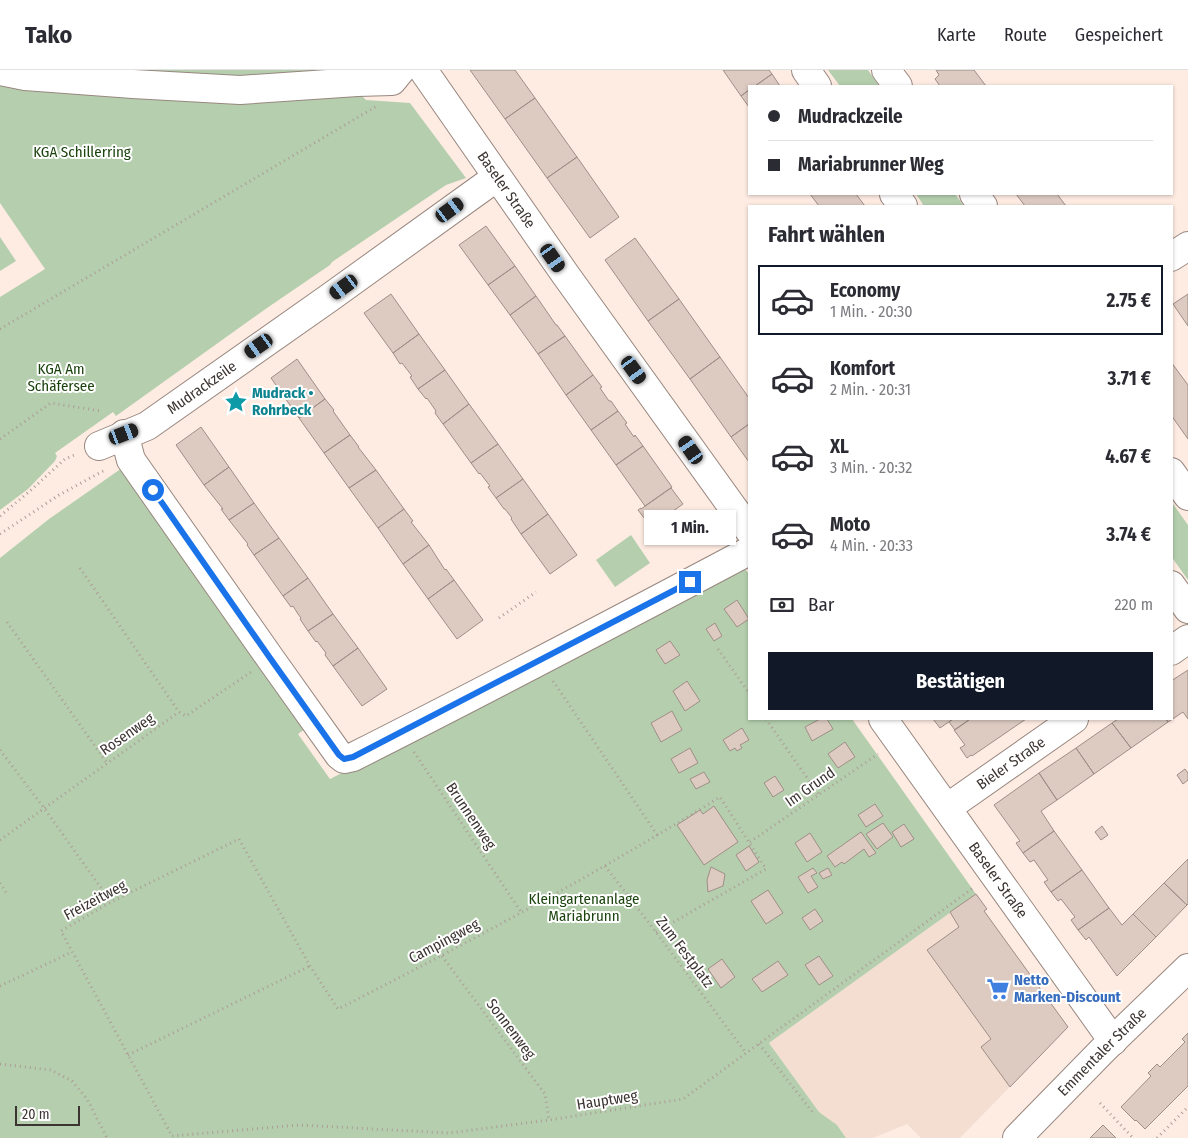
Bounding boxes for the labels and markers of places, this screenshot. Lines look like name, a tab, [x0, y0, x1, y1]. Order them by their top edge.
place label: Mudrack • Rohrbeck	[252, 384, 314, 419]
place icon: Mudrack • Rohrbeck	[223, 389, 249, 415]
place label: Netto Marken-Discount	[1014, 971, 1122, 1006]
supermarket icon: Netto Marken-Discount	[985, 976, 1011, 1002]

